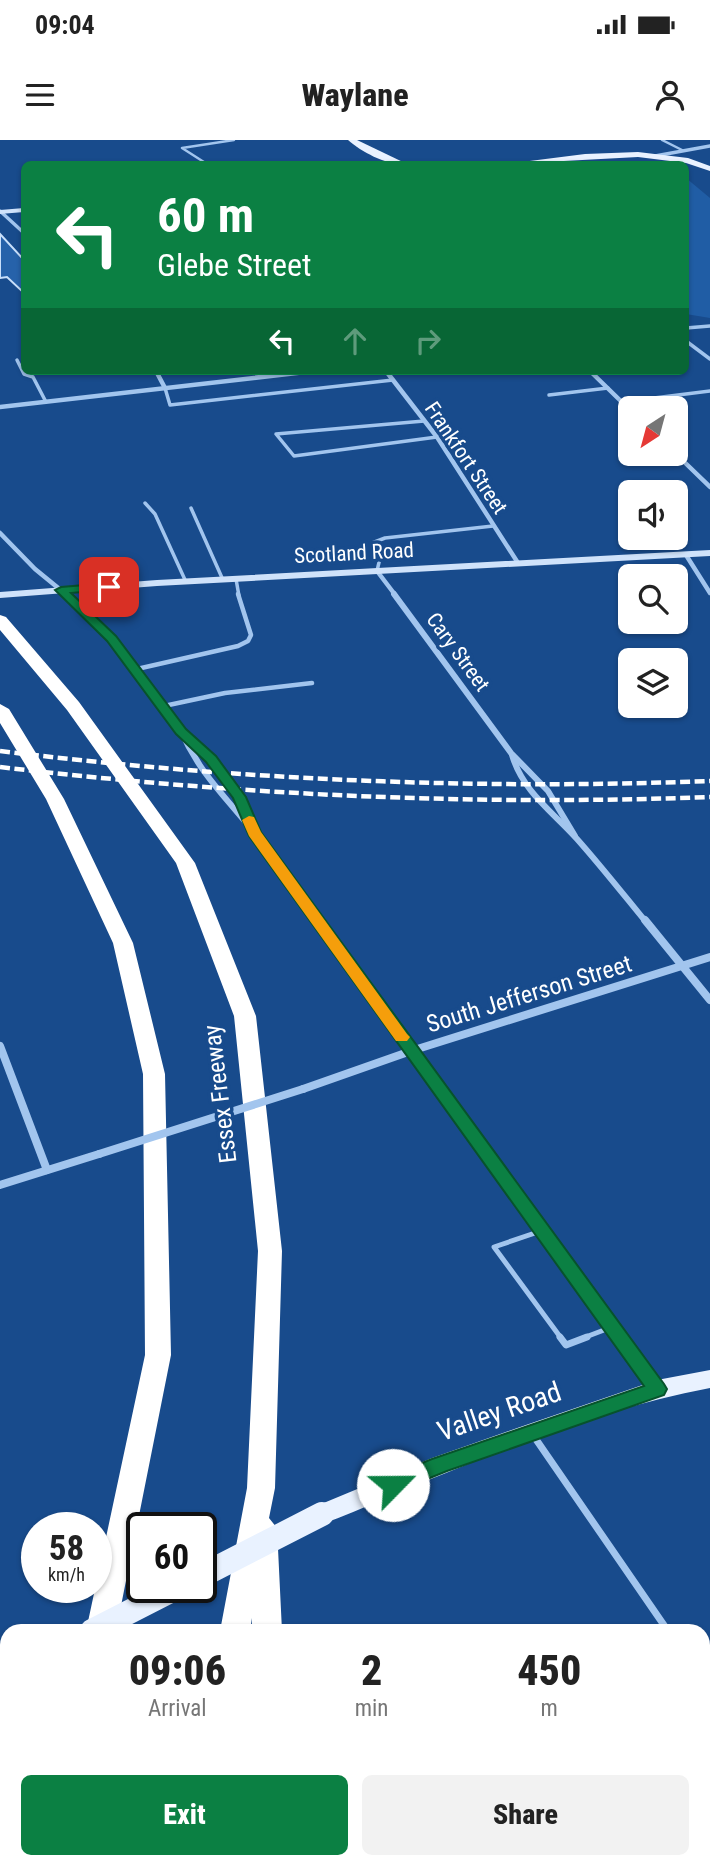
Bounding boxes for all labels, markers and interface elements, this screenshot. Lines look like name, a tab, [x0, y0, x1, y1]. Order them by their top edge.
text: 09:04	[35, 10, 95, 40]
icon: menu	[21, 76, 59, 114]
text: Waylane	[301, 76, 409, 114]
icon: person	[651, 76, 689, 114]
text: 60 m	[157, 187, 254, 244]
icon: left	[42, 189, 133, 280]
text: Glebe Street	[157, 246, 311, 284]
icon: left	[263, 322, 301, 360]
icon: ahead	[336, 322, 374, 360]
icon: right	[409, 322, 447, 360]
north arrow	[618, 396, 688, 466]
map controls	[618, 396, 688, 718]
street label: Frankfort Street	[420, 397, 512, 519]
button: sound	[618, 480, 688, 550]
street label: Scotland Road	[294, 538, 414, 568]
pin	[79, 557, 139, 617]
button: search	[618, 564, 688, 634]
icon: arrive	[90, 568, 128, 606]
street label: Cary Street	[421, 608, 495, 696]
button: layers	[618, 648, 688, 718]
street label: South Jefferson Street	[423, 949, 635, 1039]
street label: Essex Freeway	[198, 1023, 242, 1165]
street label: Valley Road	[433, 1375, 565, 1448]
position arrow	[356, 1448, 430, 1522]
speed limit sign: 60	[126, 1512, 217, 1603]
text: 58	[49, 1528, 84, 1569]
text: km/h	[48, 1564, 85, 1585]
text: 09:06	[129, 1646, 226, 1695]
text: 2	[361, 1646, 382, 1695]
text: 450	[517, 1646, 581, 1695]
text: Arrival	[148, 1695, 207, 1722]
text: min	[355, 1695, 388, 1722]
text: m	[541, 1695, 558, 1722]
button: Exit	[21, 1775, 348, 1855]
button: Share	[362, 1775, 689, 1855]

